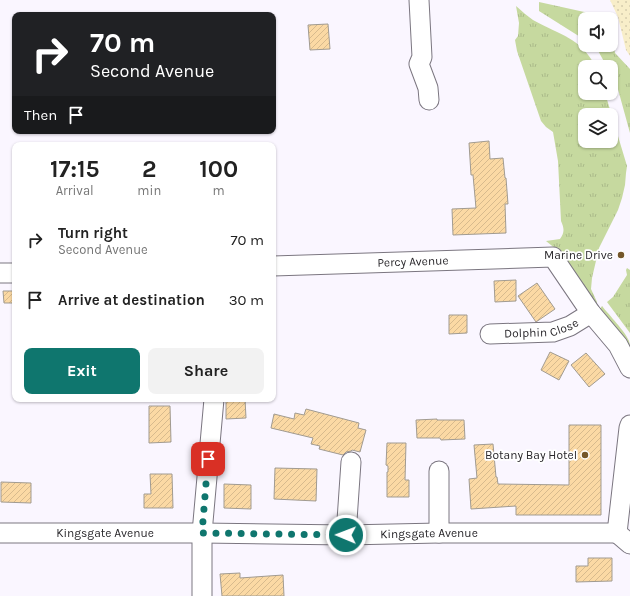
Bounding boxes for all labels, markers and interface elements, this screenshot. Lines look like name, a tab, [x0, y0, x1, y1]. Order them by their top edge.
map controls	[578, 12, 618, 148]
button: sound	[578, 12, 618, 52]
text: 70 m	[90, 26, 155, 59]
icon: right	[24, 28, 76, 80]
text: Second Avenue	[90, 60, 214, 82]
button: search	[578, 60, 618, 100]
icon: arrive	[65, 104, 87, 126]
text: Then	[24, 106, 57, 124]
button: layers	[578, 108, 618, 148]
text: 17:15	[50, 155, 99, 183]
text: 2	[142, 155, 157, 183]
text: 100	[199, 155, 238, 183]
text: Arrival	[56, 183, 94, 198]
text: min	[137, 183, 161, 198]
text: m	[213, 183, 225, 198]
text: Turn right	[58, 224, 128, 242]
icon: right	[24, 229, 46, 251]
text: 70 m	[230, 231, 264, 249]
text: Second Avenue	[58, 242, 148, 257]
place label: Marine Drive	[544, 248, 613, 262]
marker: Marine Drive	[616, 250, 626, 260]
street label: Percy Avenue	[377, 253, 449, 270]
icon: arrive	[24, 289, 46, 311]
text: Arrive at destination	[58, 291, 205, 309]
text: 30 m	[229, 291, 264, 309]
street label: Dolphin Close	[504, 315, 581, 341]
button: Exit	[24, 348, 140, 394]
button: Share	[148, 348, 264, 394]
pin	[191, 442, 225, 476]
icon: arrive	[197, 448, 219, 470]
place label: Botany Bay Hotel	[485, 448, 577, 462]
marker: Botany Bay Hotel	[580, 450, 590, 460]
position arrow	[325, 514, 367, 556]
street label: Kingsgate Avenue	[56, 526, 154, 540]
street label: Kingsgate Avenue	[380, 526, 478, 541]

